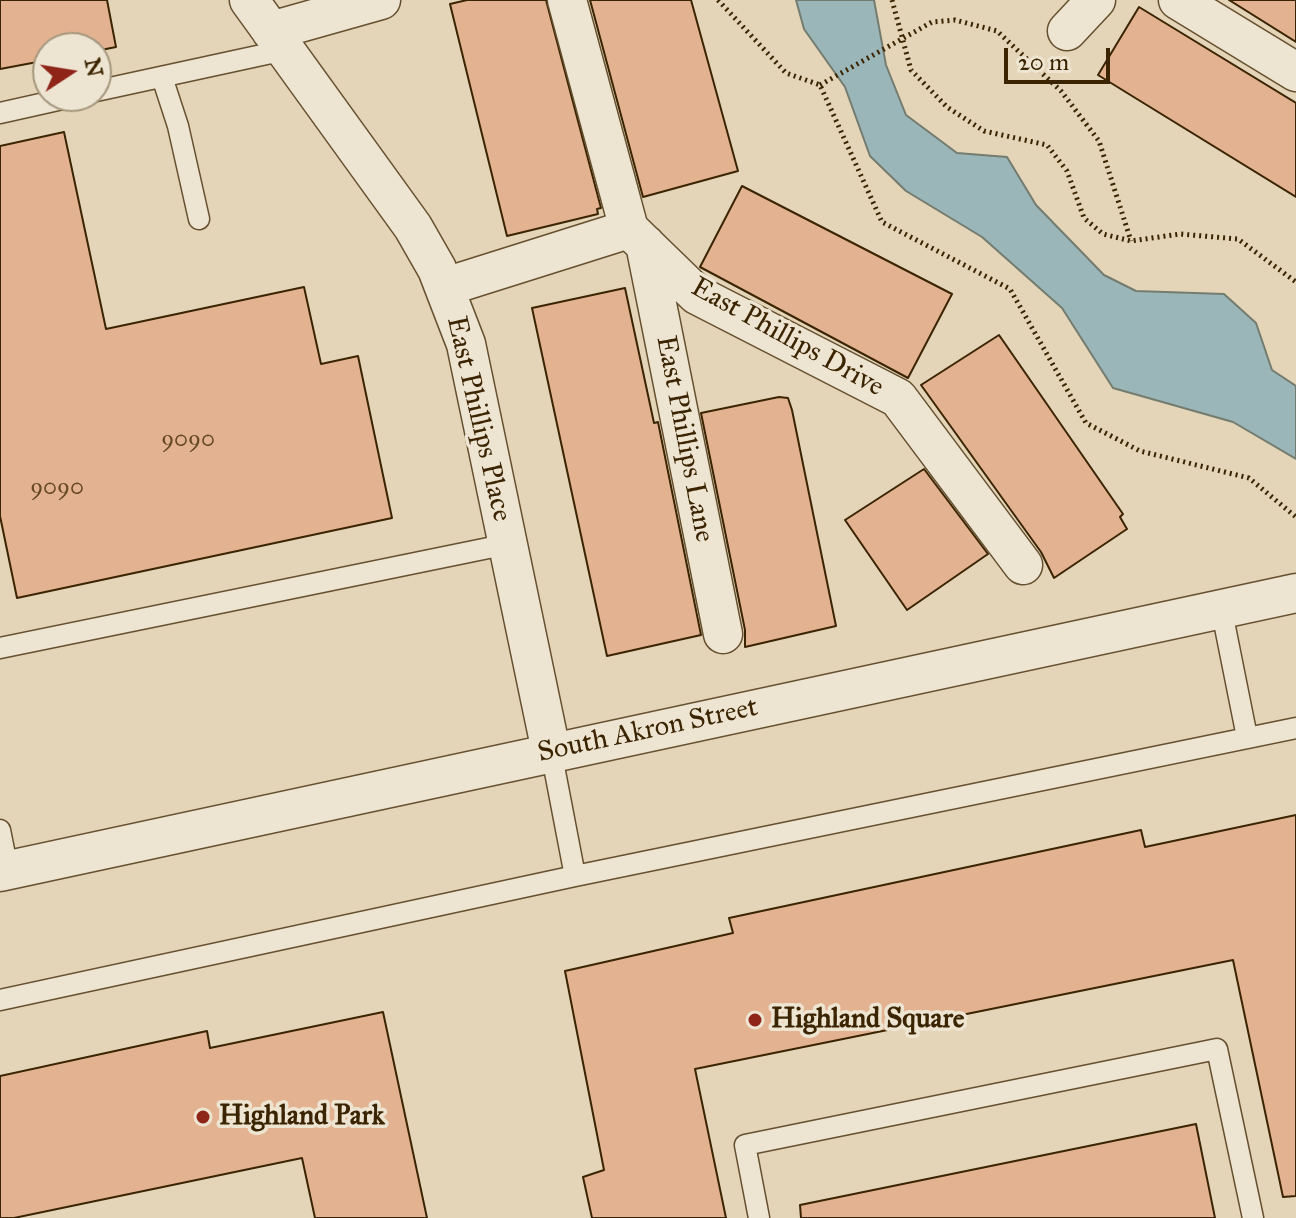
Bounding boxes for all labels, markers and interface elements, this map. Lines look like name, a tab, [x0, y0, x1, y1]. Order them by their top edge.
north arrow	[32, 32, 112, 112]
scale bar	[1008, 32, 1114, 82]
text: 20 m	[1018, 47, 1069, 77]
text: N	[79, 55, 109, 79]
street label: East Phillips Drive	[685, 271, 889, 405]
street label: East Phillips Place	[438, 313, 518, 525]
street label: East Phillips Lane	[647, 333, 721, 545]
house number: 9090	[161, 426, 215, 454]
house number: 9090	[30, 474, 84, 502]
street label: South Akron Street	[535, 691, 761, 771]
place label: Highland Square	[771, 1003, 964, 1037]
marker: Highland Square	[746, 1011, 764, 1029]
place label: Highland Park	[219, 1100, 385, 1134]
marker: Highland Park	[194, 1108, 212, 1126]

